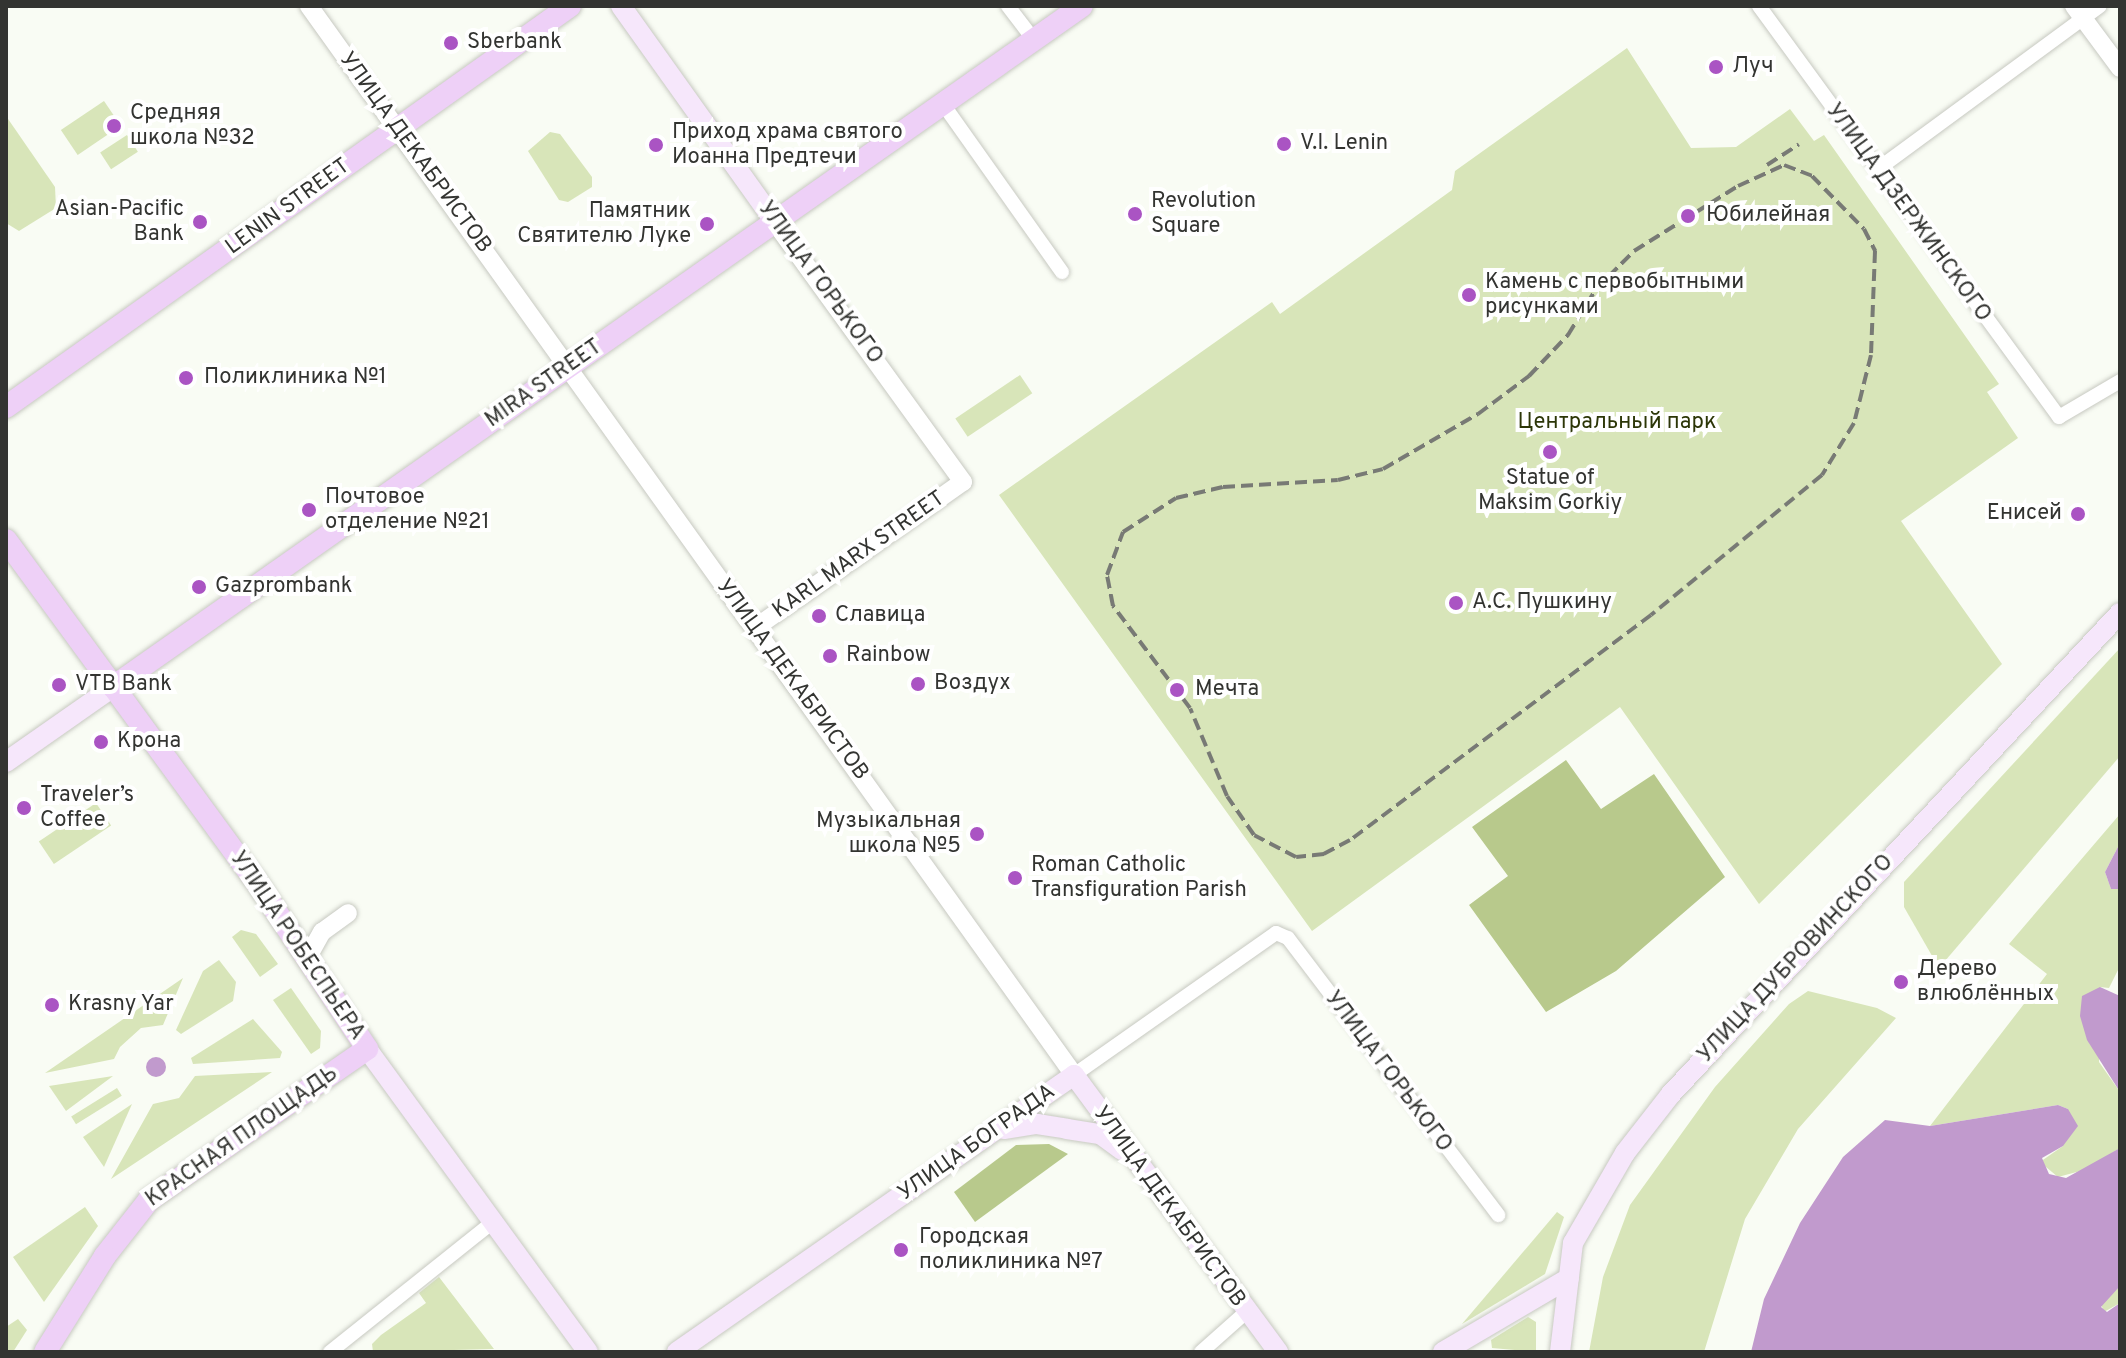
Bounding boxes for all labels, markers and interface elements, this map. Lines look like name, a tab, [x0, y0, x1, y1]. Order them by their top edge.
place label: Sberbank	[467, 30, 562, 56]
marker: Sberbank	[442, 34, 460, 52]
street label: УЛИЦА ДЕКАБРИСТОВ	[333, 47, 497, 259]
place label: Луч	[1732, 54, 1774, 80]
marker: Луч	[1707, 58, 1725, 76]
street label: УЛИЦА ДЗЕРЖИНСКОГО	[1820, 98, 1996, 328]
place label: Средняя школа №32	[130, 100, 255, 152]
marker: Средняя школа №32	[105, 117, 123, 135]
place label: Приход храма святого Иоанна Предтечи	[672, 119, 903, 170]
place label: V.I. Lenin	[1300, 131, 1388, 157]
marker: V.I. Lenin	[1275, 135, 1293, 153]
marker: Приход храма святого Иоанна Предтечи	[647, 136, 665, 154]
street label: LENIN STREET	[221, 153, 355, 261]
place label: Revolution Square	[1151, 188, 1256, 240]
place label: Asian-Pacific Bank	[55, 196, 184, 248]
street label: УЛИЦА ГОРЬКОГО	[752, 196, 888, 370]
place label: Памятник Святителю Луке	[517, 198, 691, 250]
place label: Юбилейная	[1706, 203, 1830, 229]
marker: Revolution Square	[1126, 205, 1144, 223]
marker: Юбилейная	[1677, 205, 1699, 227]
marker: Asian-Pacific Bank	[191, 213, 209, 231]
marker: Памятник Святителю Луке	[698, 215, 716, 233]
place label: Камень с первобытными рисунками	[1485, 269, 1744, 320]
marker: Камень с первобытными рисунками	[1460, 286, 1478, 304]
street label: MIRA STREET	[480, 334, 608, 434]
place label: Поликлиника №1	[204, 365, 387, 391]
marker: Поликлиника №1	[175, 367, 197, 389]
park label: Центральный парк	[1517, 410, 1717, 436]
marker: Statue of Maksim Gorkiy	[1541, 443, 1559, 461]
place label: Statue of Maksim Gorkiy	[1478, 465, 1622, 516]
place label: Почтовое отделение №21	[325, 484, 490, 536]
street label: KARL MARX STREET	[768, 486, 950, 624]
marker: Почтовое отделение №21	[300, 501, 318, 519]
place label: Енисей	[1987, 501, 2062, 527]
marker: Енисей	[2069, 505, 2087, 523]
place label: Gazprombank	[215, 574, 353, 600]
street label: УЛИЦА ДЕКАБРИСТОВ	[710, 574, 874, 786]
marker: Gazprombank	[190, 578, 208, 596]
place label: А.С. Пушкину	[1472, 590, 1612, 616]
marker: А.С. Пушкину	[1447, 594, 1465, 612]
place label: Славица	[835, 603, 925, 629]
marker: Славица	[810, 607, 828, 625]
place label: Rainbow	[846, 643, 930, 669]
marker: Rainbow	[821, 647, 839, 665]
place label: Воздух	[934, 671, 1011, 697]
place label: VTB Bank	[75, 672, 172, 698]
marker: Воздух	[909, 675, 927, 693]
marker: VTB Bank	[50, 676, 68, 694]
place label: Мечта	[1195, 677, 1259, 703]
marker: Мечта	[1166, 679, 1188, 701]
place label: Крона	[117, 729, 181, 755]
marker: Крона	[92, 733, 110, 751]
place label: Traveler’s Coffee	[40, 782, 134, 834]
marker: Traveler’s Coffee	[15, 799, 33, 817]
place label: Музыкальная школа №5	[816, 808, 961, 860]
marker: Музыкальная школа №5	[968, 825, 986, 843]
street label: УЛИЦА РОБЕСПЬЕРА	[224, 846, 370, 1046]
street label: УЛИЦА ДУБРОВИНСКОГО	[1692, 849, 1900, 1069]
place label: Roman Catholic Transfiguration Parish	[1031, 852, 1247, 904]
marker: Roman Catholic Transfiguration Parish	[1006, 869, 1024, 887]
place label: Дерево влюблённых	[1917, 956, 2054, 1008]
marker: Дерево влюблённых	[1892, 973, 1910, 991]
street label: УЛИЦА ГОРЬКОГО	[1319, 986, 1457, 1158]
place label: Krasny Yar	[68, 992, 175, 1018]
marker: Krasny Yar	[43, 996, 61, 1014]
street label: КРАСНАЯ ПЛОЩАДЬ	[141, 1061, 343, 1213]
street label: УЛИЦА БОГРАДА	[893, 1079, 1061, 1207]
street label: УЛИЦА ДЕКАБРИСТОВ	[1087, 1101, 1251, 1313]
place label: Городская поликлиника №7	[919, 1224, 1103, 1276]
marker: Городская поликлиника №7	[890, 1239, 912, 1261]

